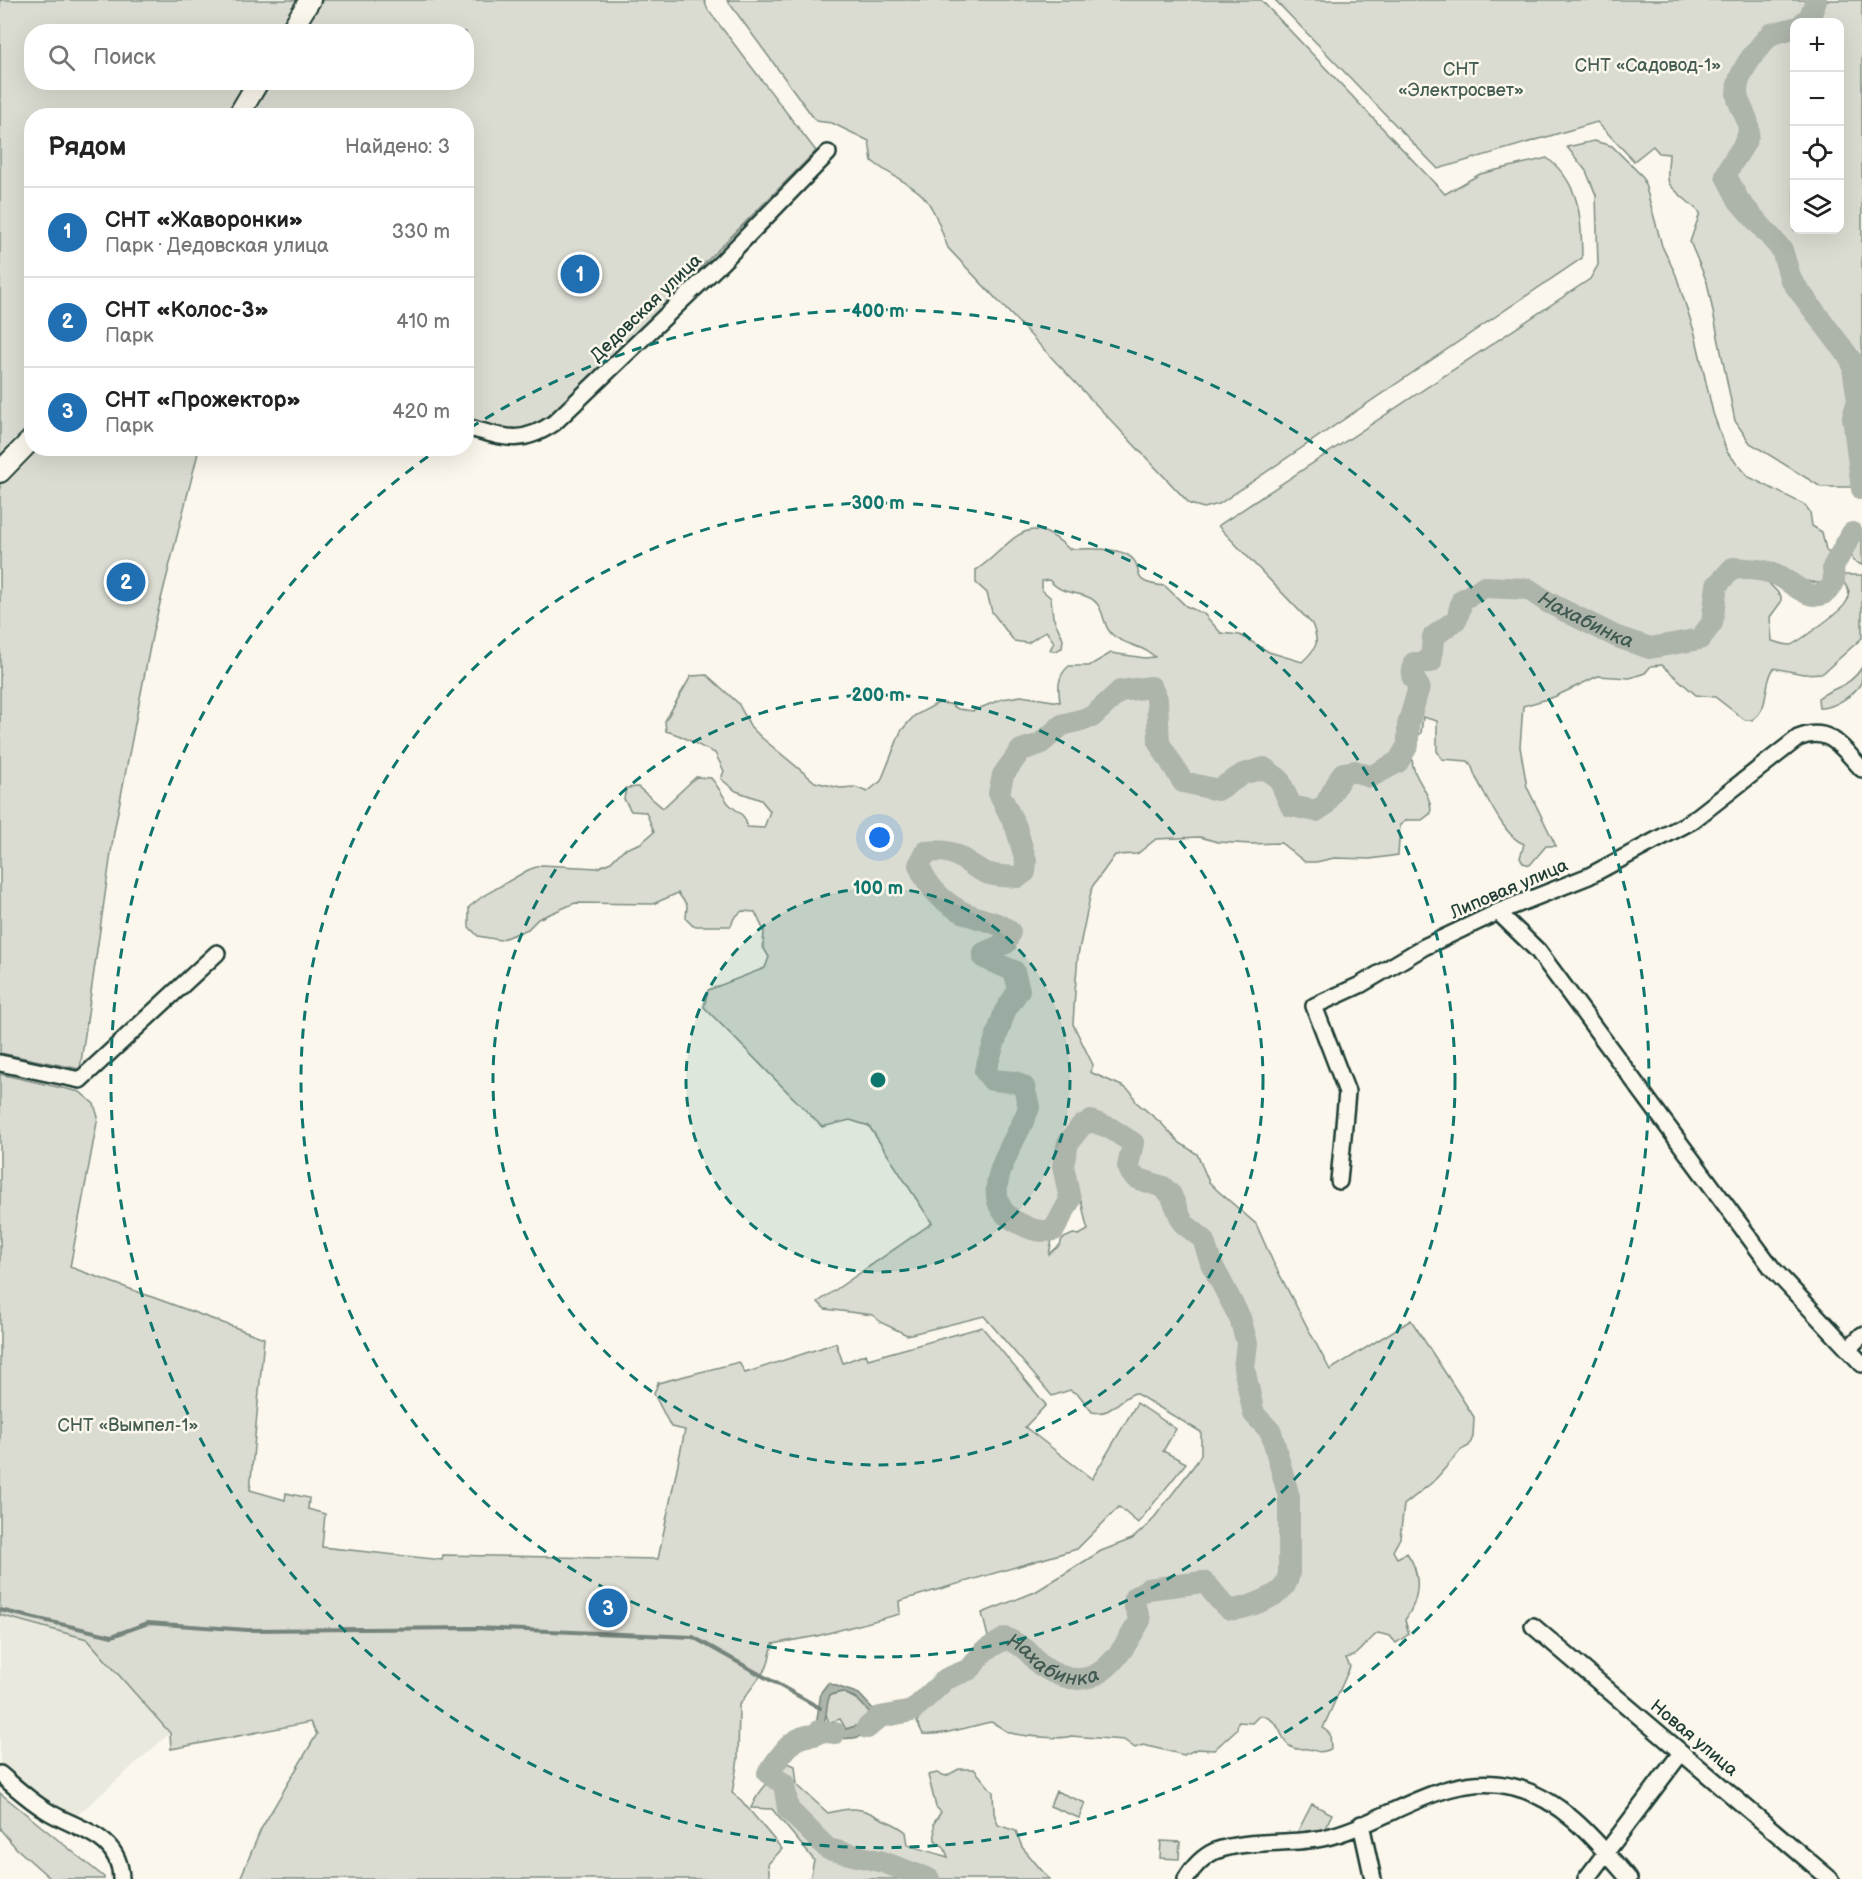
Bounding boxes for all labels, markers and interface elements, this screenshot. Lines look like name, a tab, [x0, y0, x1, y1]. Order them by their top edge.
map controls	[1790, 18, 1844, 234]
button: +	[1790, 18, 1844, 72]
search box	[24, 24, 474, 90]
icon: search	[45, 41, 78, 74]
text: Поиск	[93, 44, 156, 71]
park label: СНТ «Садовод-1»	[1575, 55, 1721, 76]
park label: СНТ «Электросвет»	[1398, 59, 1524, 101]
button: −	[1790, 72, 1844, 126]
button: locate	[1790, 126, 1844, 180]
text: Рядом	[48, 132, 126, 163]
text: Найдено: 3	[345, 135, 450, 159]
button: layers	[1790, 180, 1844, 234]
text: СНТ «Жаворонки»	[105, 207, 303, 234]
text: 1	[63, 220, 72, 244]
text: 330 m	[392, 220, 450, 244]
text: Парк · Дедовская улица	[105, 234, 329, 258]
street label: Дедовская улица	[586, 250, 706, 366]
pin: 1	[560, 252, 600, 296]
text: СНТ «Колос-3»	[105, 297, 269, 324]
text: 400 m	[851, 301, 905, 322]
text: 2	[62, 310, 73, 334]
text: 410 m	[396, 310, 450, 334]
text: Парк	[105, 324, 154, 348]
text: СНТ «Прожектор»	[105, 387, 301, 414]
text: 3	[62, 400, 73, 424]
text: 420 m	[392, 400, 450, 424]
text: Парк	[105, 414, 154, 438]
text: 300 m	[851, 493, 905, 514]
pin: 2	[106, 560, 146, 604]
water label: Нахабинка	[1533, 587, 1636, 654]
text: 200 m	[851, 685, 905, 706]
your location	[865, 823, 894, 852]
street label: Липовая улица	[1446, 855, 1571, 924]
text: 100 m	[853, 878, 903, 899]
centre of rings	[868, 1070, 888, 1090]
park label: СНТ «Вымпел-1»	[58, 1415, 198, 1436]
pin: 3	[588, 1586, 628, 1630]
water label: Нахабинка	[1003, 1629, 1103, 1691]
street label: Новая улица	[1646, 1695, 1742, 1781]

